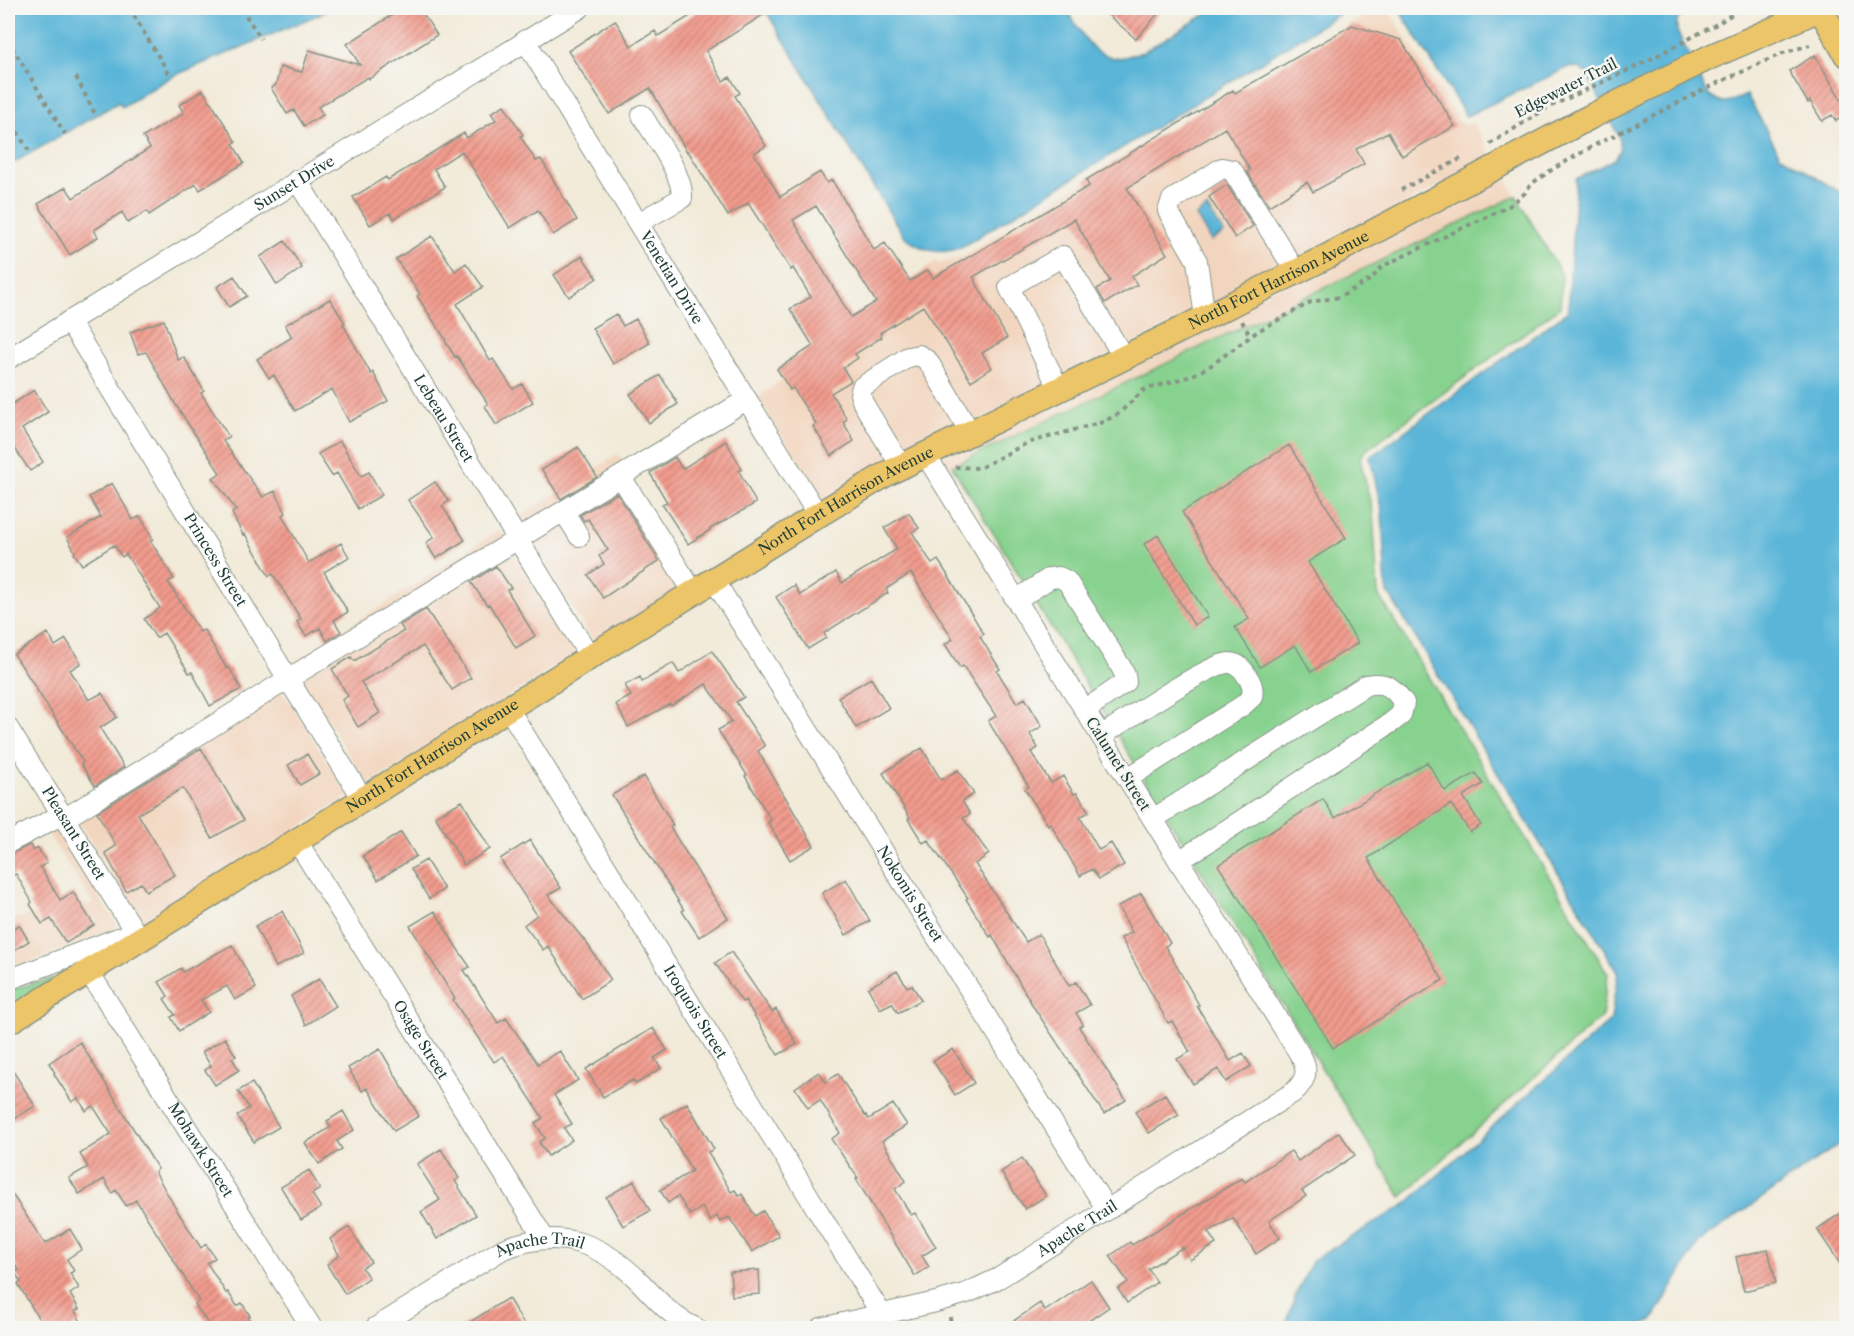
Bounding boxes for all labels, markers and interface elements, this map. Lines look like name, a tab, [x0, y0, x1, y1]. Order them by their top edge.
street label: Edgewater Trail	[1511, 53, 1621, 121]
street label: Sunset Drive	[250, 151, 338, 215]
street label: Venetian Drive	[635, 226, 708, 327]
street label: North Fort Harrison Avenue	[1185, 226, 1372, 333]
street label: Lebeau Street	[410, 371, 478, 466]
street label: North Fort Harrison Avenue	[754, 442, 937, 559]
street label: Princess Street	[180, 509, 252, 610]
street label: North Fort Harrison Avenue	[342, 694, 522, 817]
street label: Calumet Street	[1082, 713, 1155, 815]
street label: Pleasant Street	[38, 783, 111, 884]
street label: Nokomis Street	[873, 842, 948, 946]
street label: Iroquois Street	[660, 961, 732, 1062]
street label: Osage Street	[389, 996, 453, 1083]
street label: Mohawk Street	[164, 1099, 238, 1201]
street label: Apache Trail	[1033, 1196, 1121, 1261]
street label: Apache Trail	[490, 1229, 588, 1261]

